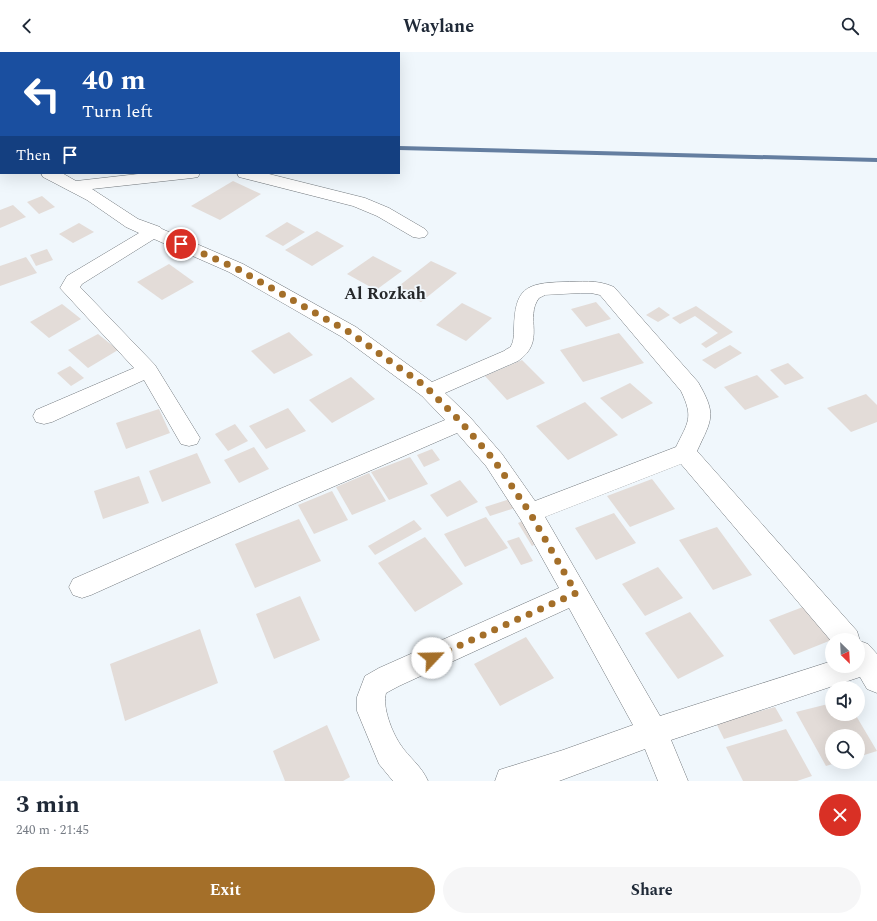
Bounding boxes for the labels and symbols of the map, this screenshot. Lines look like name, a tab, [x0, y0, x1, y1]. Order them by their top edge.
pin	[164, 227, 198, 261]
district label: Al Rozkah	[344, 281, 427, 307]
north arrow	[825, 633, 865, 673]
position arrow	[411, 637, 453, 679]

